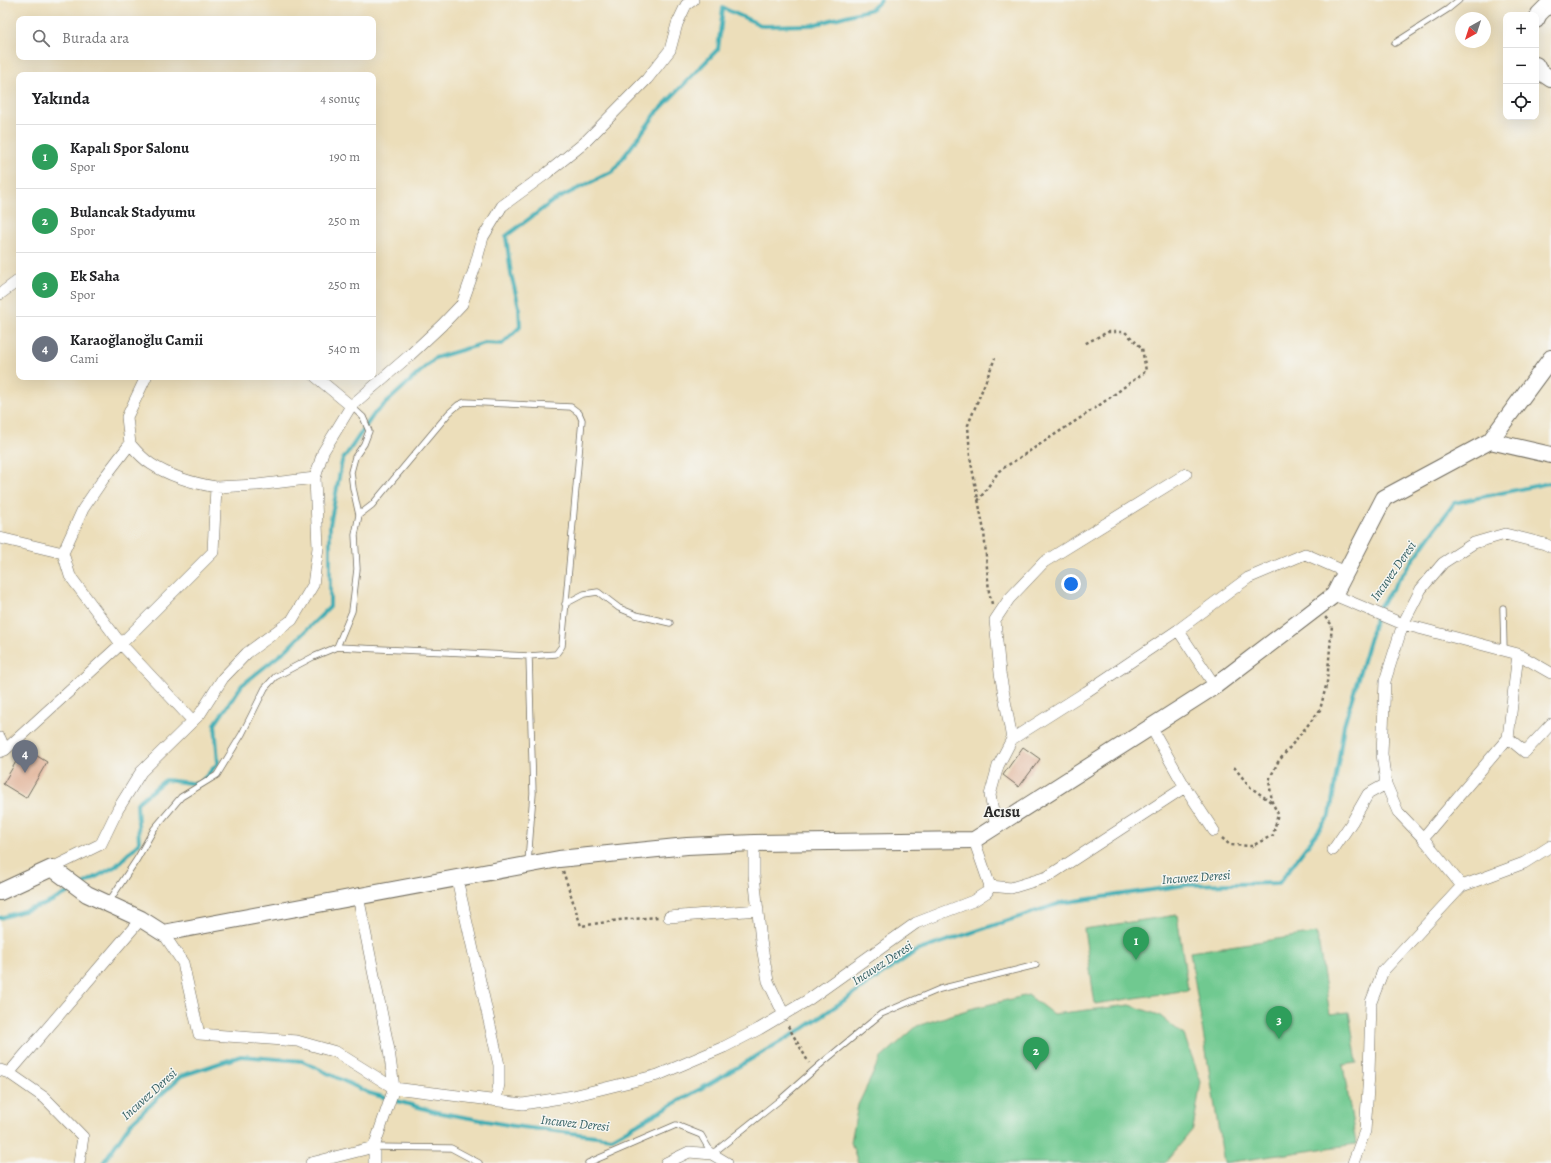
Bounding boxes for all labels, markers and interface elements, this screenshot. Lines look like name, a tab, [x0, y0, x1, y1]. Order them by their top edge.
north arrow	[1455, 12, 1491, 48]
map controls	[1503, 12, 1539, 120]
button: +	[1503, 12, 1539, 48]
search box	[16, 16, 376, 60]
icon: search	[30, 27, 52, 49]
text: Burada ara	[62, 28, 129, 48]
button: −	[1503, 48, 1539, 84]
button: locate	[1503, 84, 1539, 120]
text: Yakında	[32, 87, 90, 110]
text: 4 sonuç	[320, 90, 360, 107]
text: Kapalı Spor Salonu	[70, 138, 189, 158]
text: 1	[43, 148, 47, 165]
text: 190 m	[329, 148, 360, 165]
text: Spor	[70, 158, 95, 175]
text: Bulancak Stadyumu	[70, 202, 195, 222]
text: 2	[42, 212, 48, 229]
text: 250 m	[328, 212, 360, 229]
text: Spor	[70, 222, 95, 239]
text: Ek Saha	[70, 266, 120, 286]
text: 3	[42, 276, 48, 293]
text: 250 m	[328, 276, 360, 293]
text: Spor	[70, 286, 95, 303]
text: Karaoğlanoğlu Camii	[70, 330, 203, 350]
text: 4	[42, 340, 48, 357]
text: 540 m	[328, 340, 360, 357]
text: Cami	[70, 350, 99, 367]
water label: Incuvez Deresi	[1366, 537, 1420, 604]
your location	[1061, 574, 1081, 594]
pin: 4	[12, 740, 38, 773]
district label: Acısu	[983, 801, 1021, 823]
water label: Incuvez Deresi	[1161, 866, 1232, 888]
pin: 1	[1123, 927, 1149, 960]
water label: Incuvez Deresi	[848, 937, 916, 989]
pin: 3	[1266, 1006, 1292, 1039]
pin: 2	[1023, 1037, 1049, 1070]
water label: Incuvez Deresi	[118, 1064, 181, 1123]
water label: Incuvez Deresi	[540, 1111, 611, 1135]

